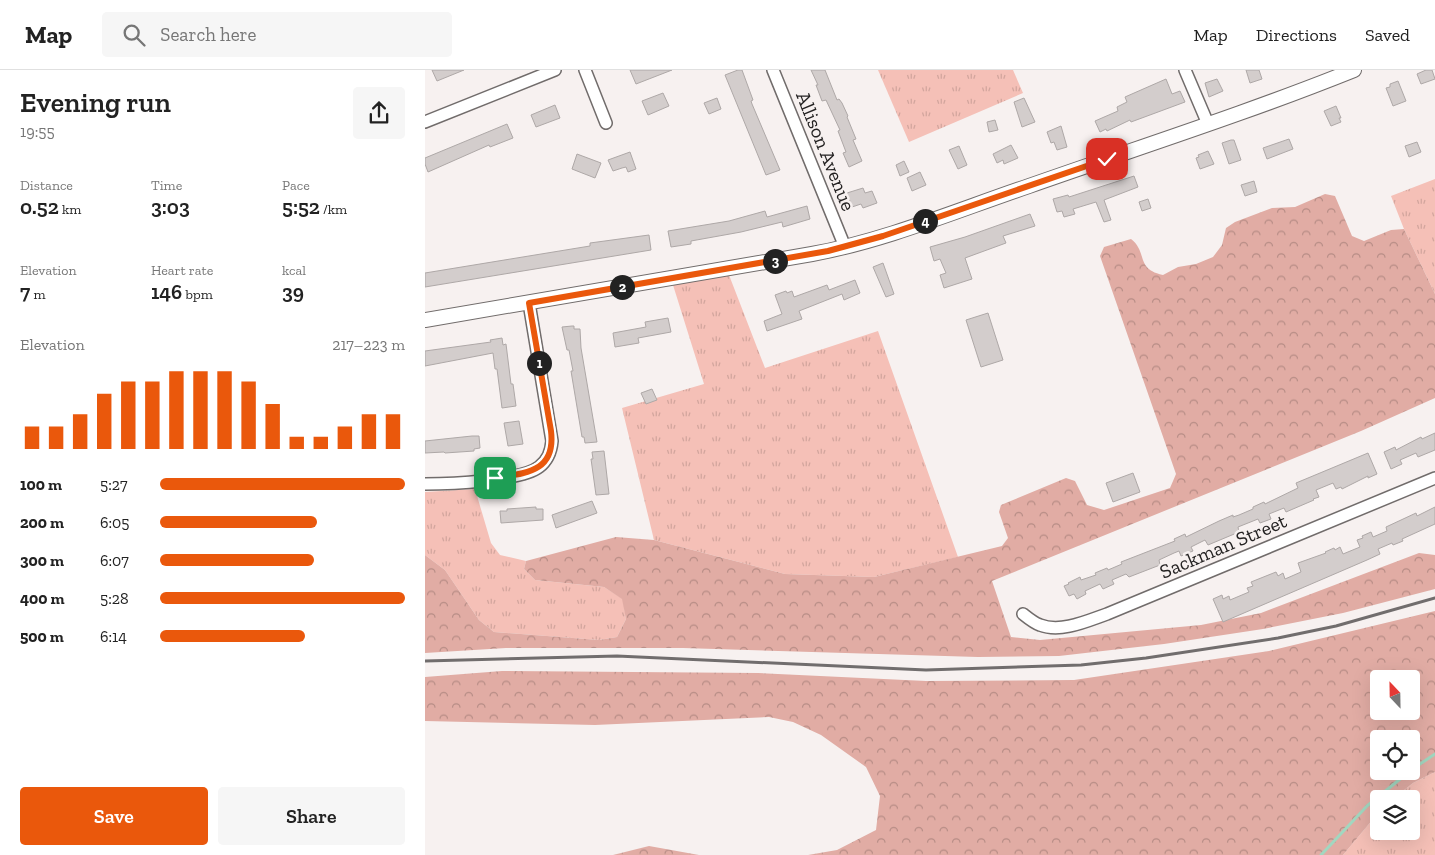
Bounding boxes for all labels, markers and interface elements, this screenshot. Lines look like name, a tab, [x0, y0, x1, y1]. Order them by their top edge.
search box	[102, 12, 452, 57]
text: Map	[25, 20, 72, 49]
icon: search	[120, 21, 148, 49]
text: Search here	[160, 23, 257, 46]
text: Map	[1193, 24, 1228, 46]
text: Directions	[1256, 24, 1337, 46]
text: Saved	[1365, 24, 1410, 46]
text: Evening run	[20, 86, 171, 119]
button: share	[353, 87, 405, 139]
street label: Allison Avenue	[791, 88, 861, 214]
text: 19:55	[20, 122, 55, 141]
pin	[1086, 138, 1128, 180]
icon: check	[1093, 145, 1121, 173]
text: Distance	[20, 177, 73, 194]
text: Time	[151, 177, 182, 194]
text: Pace	[282, 177, 310, 194]
text: 0.52	[20, 194, 59, 219]
text: 3:03	[151, 194, 190, 219]
text: 5:52	[282, 194, 320, 219]
text: km	[59, 201, 81, 218]
text: /km	[320, 201, 347, 218]
pin: 4	[913, 208, 937, 234]
text: 4	[922, 213, 929, 230]
pin: 3	[763, 248, 787, 274]
text: 3	[772, 253, 779, 270]
text: Elevation	[20, 262, 77, 279]
text: Heart rate	[151, 262, 213, 279]
text: kcal	[282, 262, 306, 279]
pin: 2	[609, 274, 635, 300]
text: 7	[20, 279, 30, 304]
text: 146	[151, 279, 182, 304]
text: 39	[282, 279, 304, 304]
text: 2	[619, 279, 626, 296]
text: m	[30, 286, 45, 303]
text: bpm	[182, 286, 213, 303]
text: Elevation	[20, 335, 85, 354]
text: 217–223 m	[332, 335, 405, 354]
pin: 1	[527, 350, 551, 376]
text: 1	[537, 355, 542, 372]
pin	[474, 457, 516, 499]
icon: arrive	[481, 464, 509, 492]
text: 100 m	[20, 475, 62, 494]
text: 5:27	[100, 475, 128, 494]
street label: Sackman Street	[1156, 508, 1291, 584]
text: 200 m	[20, 513, 64, 532]
text: 6:05	[100, 513, 130, 532]
text: 300 m	[20, 551, 64, 570]
text: 6:07	[100, 551, 129, 570]
text: 400 m	[20, 589, 65, 608]
text: 5:28	[100, 589, 129, 608]
text: 500 m	[20, 627, 64, 646]
text: 6:14	[100, 627, 127, 646]
north arrow	[1370, 670, 1420, 720]
map controls	[1370, 670, 1420, 840]
button: locate	[1370, 730, 1420, 780]
button: Save	[20, 787, 208, 845]
button: Share	[218, 787, 405, 845]
button: layers	[1370, 790, 1420, 840]

